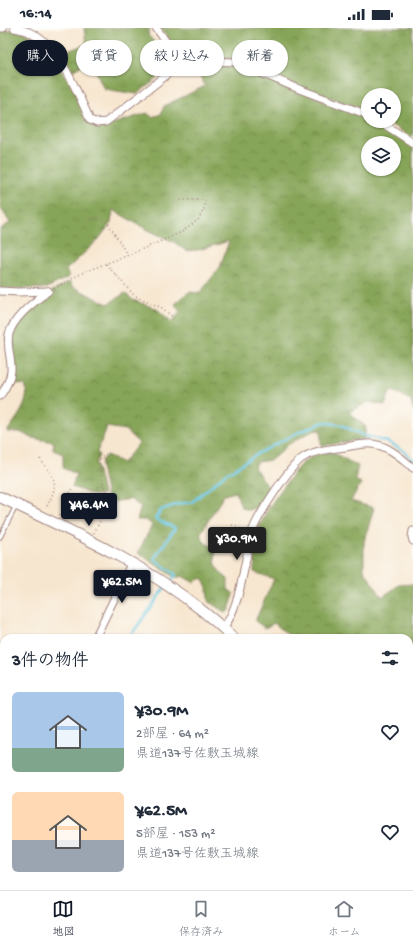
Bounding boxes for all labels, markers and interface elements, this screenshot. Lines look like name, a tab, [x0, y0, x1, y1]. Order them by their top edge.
text: 16:14	[20, 5, 52, 23]
chip: 購入	[12, 40, 68, 76]
chip: 賃貸	[76, 40, 132, 76]
chip: 絞り込み	[140, 40, 224, 76]
chip: 新着	[232, 40, 288, 76]
map controls	[361, 88, 401, 176]
button: locate	[361, 88, 401, 128]
button: layers	[361, 136, 401, 176]
pin: ¥46.4M	[56, 493, 122, 527]
text: ¥46.4M	[70, 498, 108, 513]
pin: ¥30.9M	[204, 527, 270, 561]
text: ¥30.9M	[217, 532, 257, 547]
pin: ¥62.5M	[89, 570, 155, 604]
text: ¥62.5M	[103, 575, 141, 590]
icon: filters	[379, 647, 401, 669]
text: 3件の物件	[12, 652, 89, 672]
text: ¥30.9M	[136, 702, 188, 722]
icon: home	[44, 708, 92, 756]
icon: heart	[379, 721, 401, 743]
text: 2部屋 · 64 m²	[136, 727, 209, 742]
text: 県道137号佐敷玉城線	[136, 747, 259, 762]
text: ¥62.5M	[136, 802, 187, 822]
icon: home	[44, 808, 92, 856]
icon: heart	[379, 821, 401, 843]
text: 5部屋 · 153 m²	[136, 827, 215, 842]
text: 県道137号佐敷玉城線	[136, 847, 259, 862]
tab: 地図	[52, 898, 74, 939]
tab: 保存済み	[179, 898, 223, 939]
tab: ホーム	[328, 898, 361, 939]

